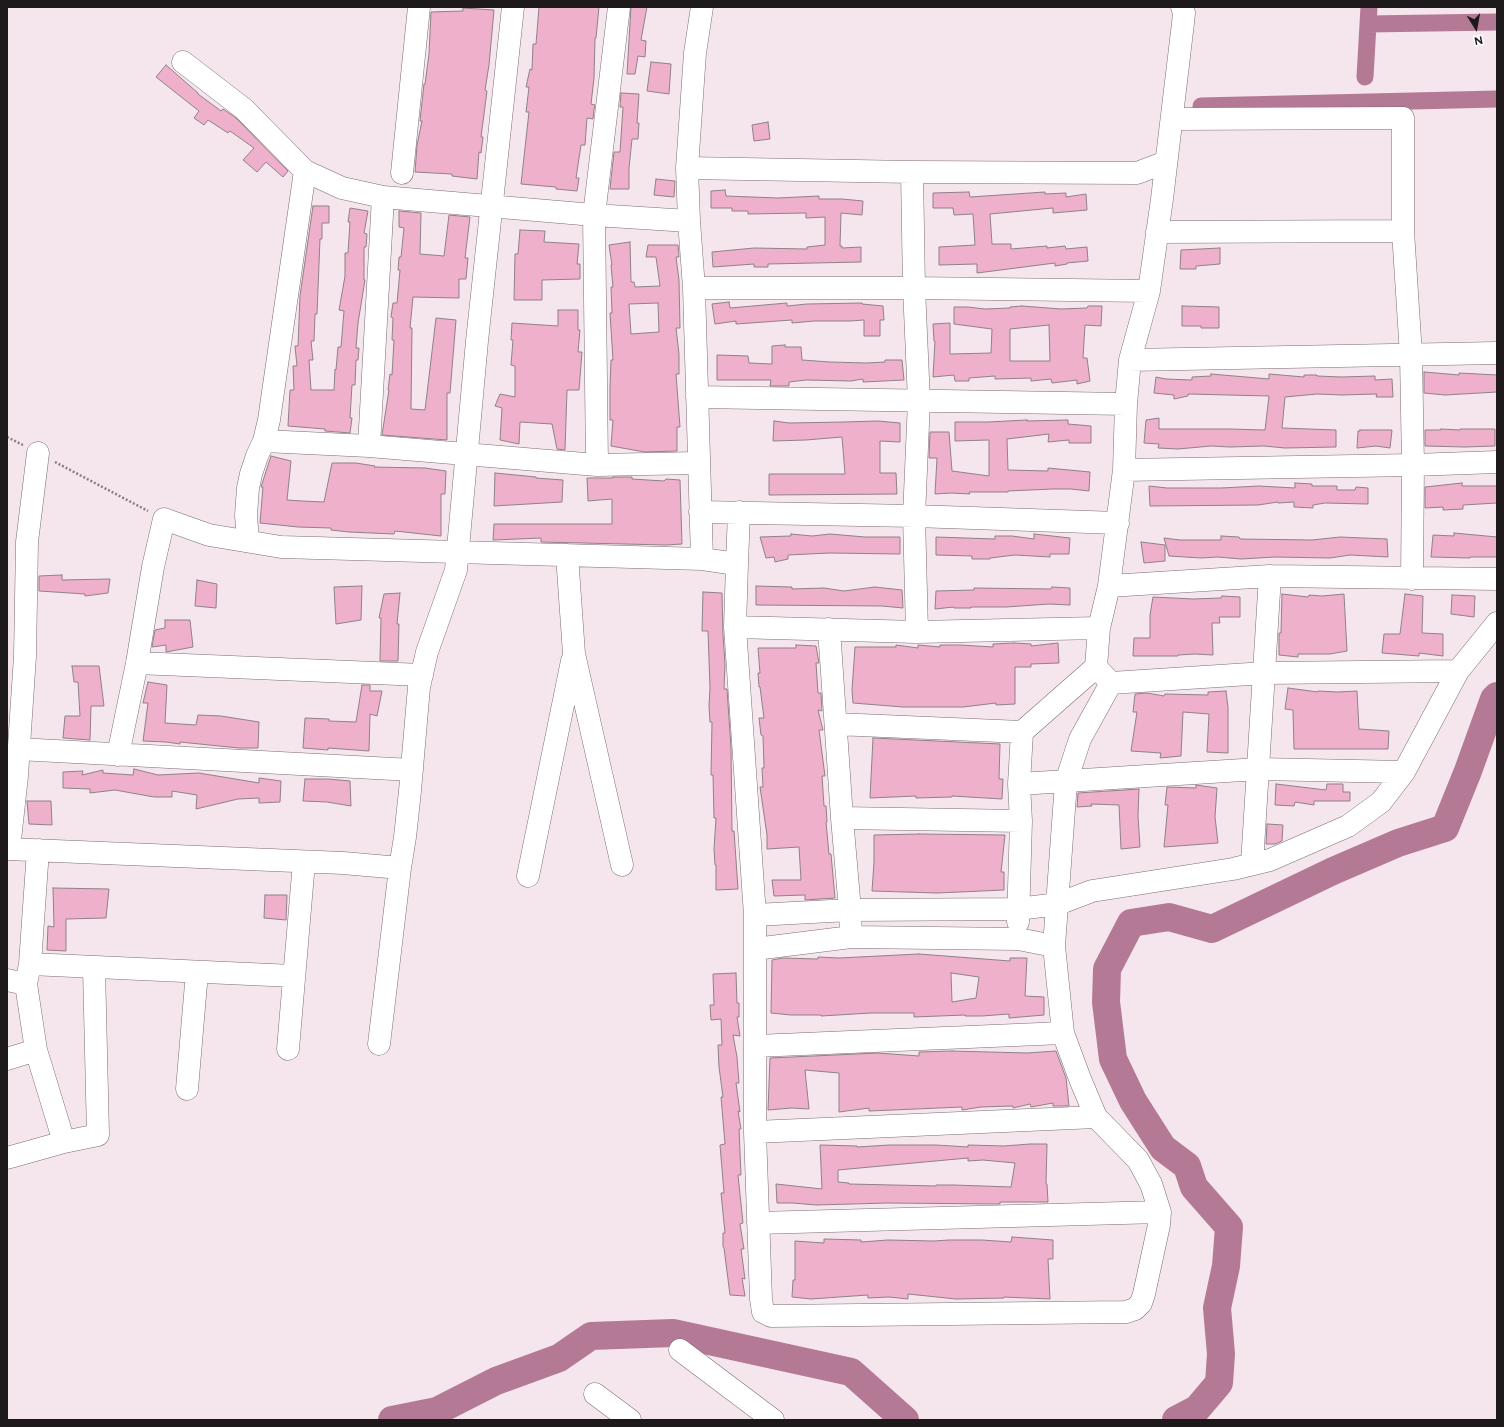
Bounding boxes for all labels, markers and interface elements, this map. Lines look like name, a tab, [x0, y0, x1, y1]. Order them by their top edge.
north arrow	[1456, 8, 1496, 48]
text: N	[1473, 33, 1484, 47]

